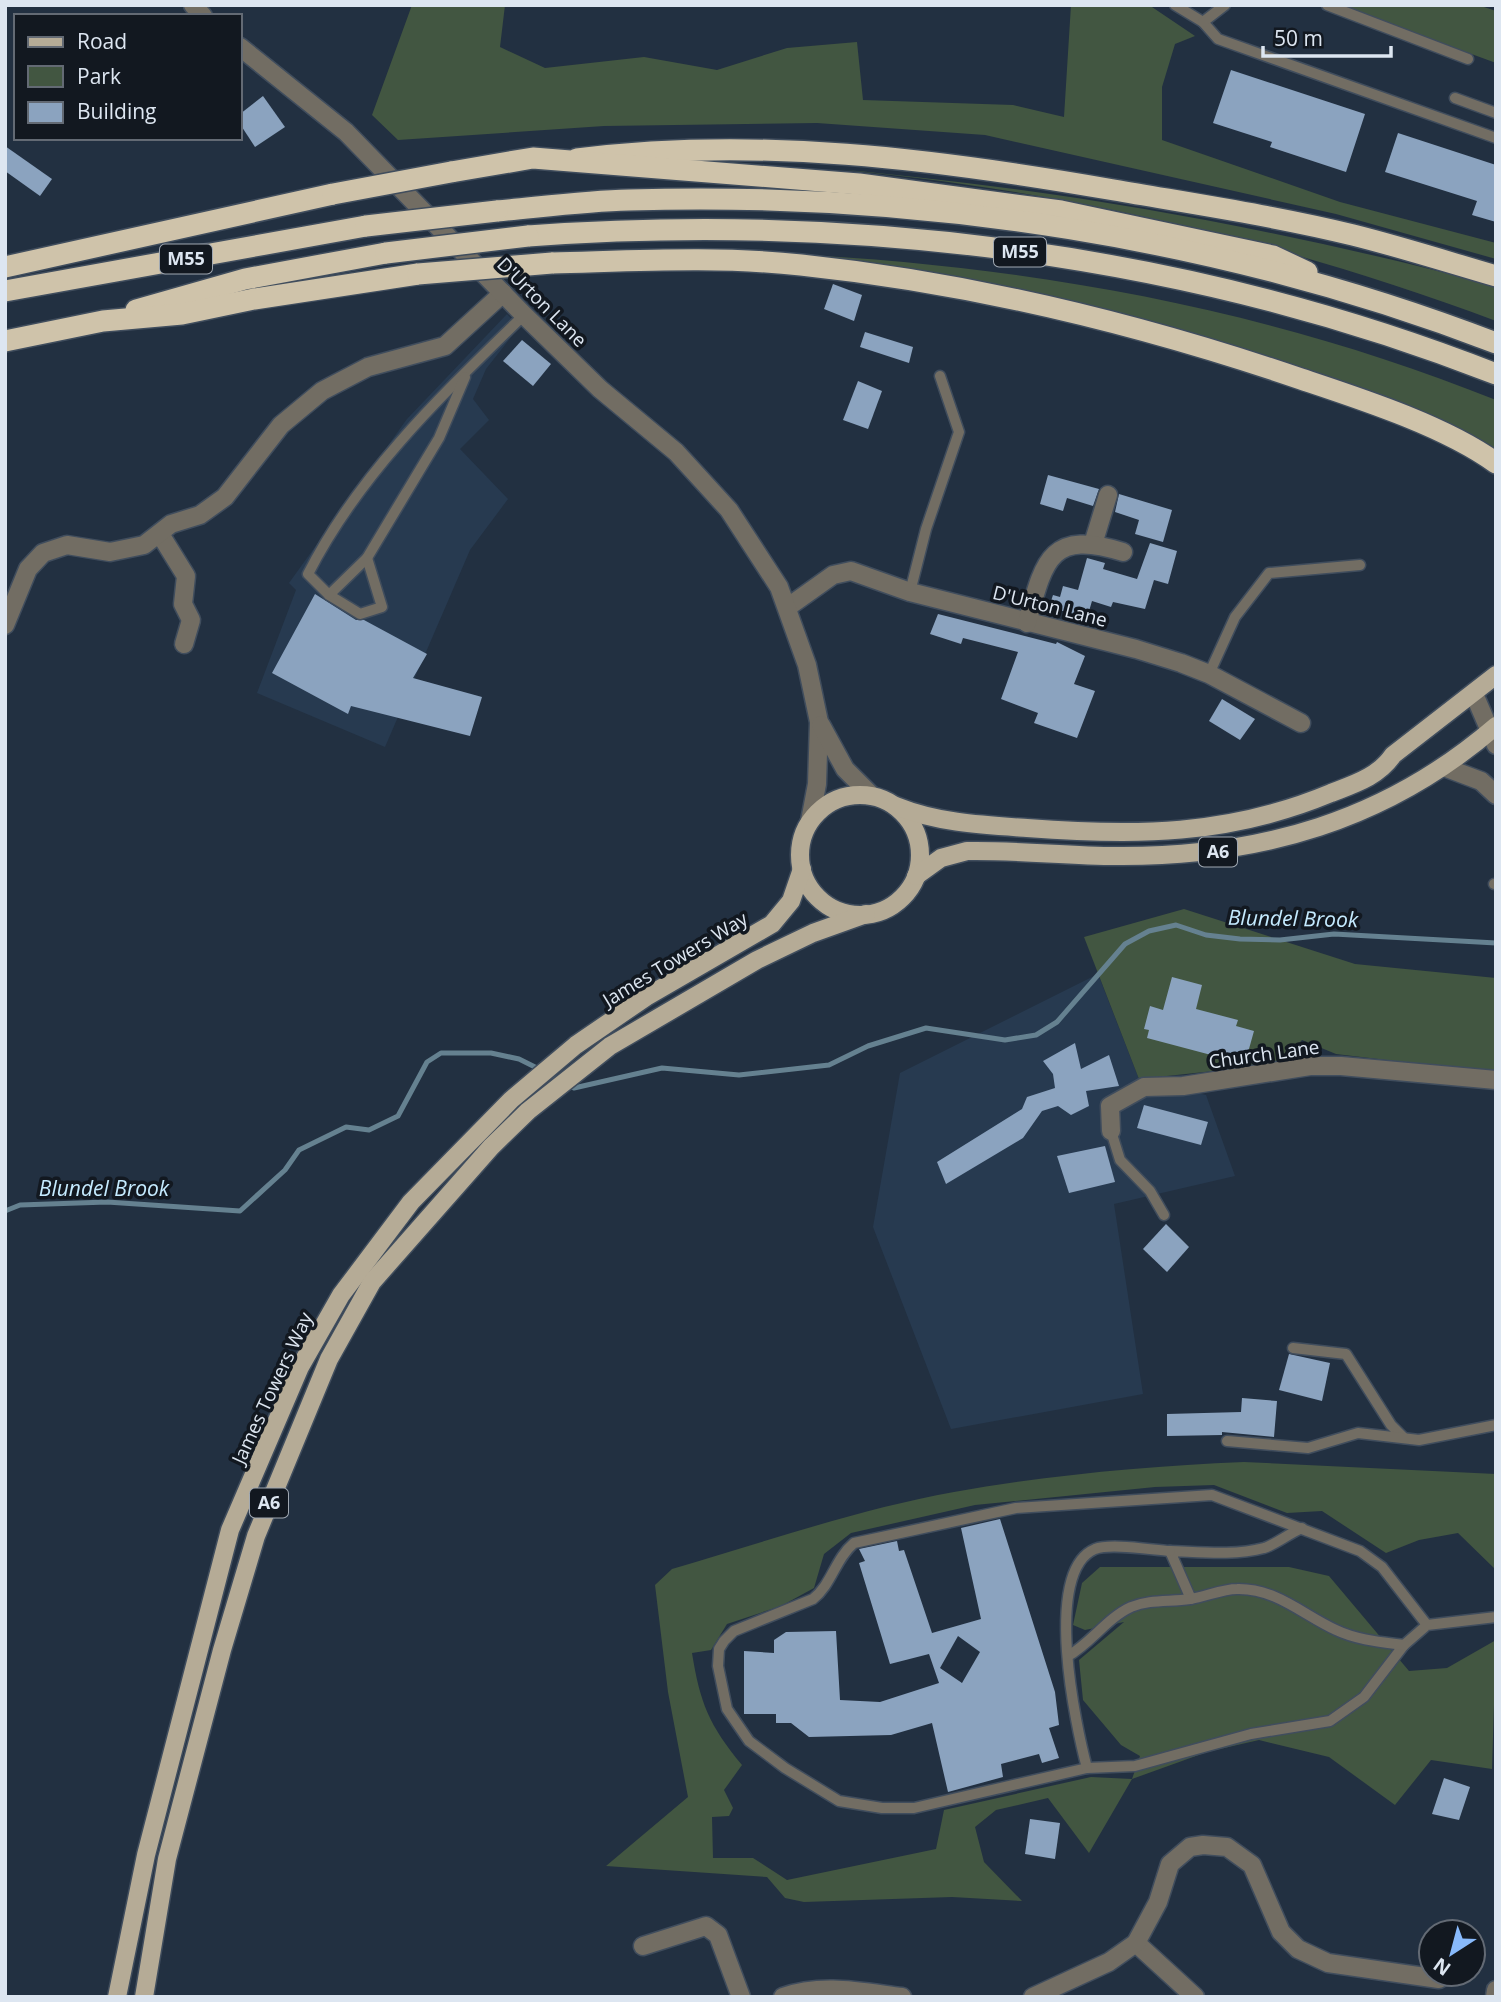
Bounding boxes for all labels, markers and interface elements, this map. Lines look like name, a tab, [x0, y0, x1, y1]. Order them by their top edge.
legend	[14, 14, 242, 140]
scale bar	[1263, 14, 1391, 58]
text: 50 m	[1274, 24, 1323, 52]
text: Road	[77, 27, 127, 55]
text: Park	[77, 62, 121, 90]
text: Building	[77, 97, 156, 125]
road number: M55	[994, 238, 1046, 266]
road number: M55	[160, 244, 212, 274]
street label: D'Urton Lane	[491, 251, 593, 353]
street label: D'Urton Lane	[990, 579, 1110, 633]
road number: A6	[1199, 838, 1237, 866]
water label: Blundel Brook	[1228, 903, 1359, 933]
street label: James Towers Way	[596, 905, 753, 1014]
street label: Church Lane	[1207, 1033, 1321, 1075]
water label: Blundel Brook	[39, 1174, 170, 1202]
street label: James Towers Way	[225, 1307, 319, 1470]
road number: A6	[250, 1488, 288, 1518]
north arrow	[1417, 1918, 1487, 1988]
text: N	[1428, 1952, 1456, 1982]

